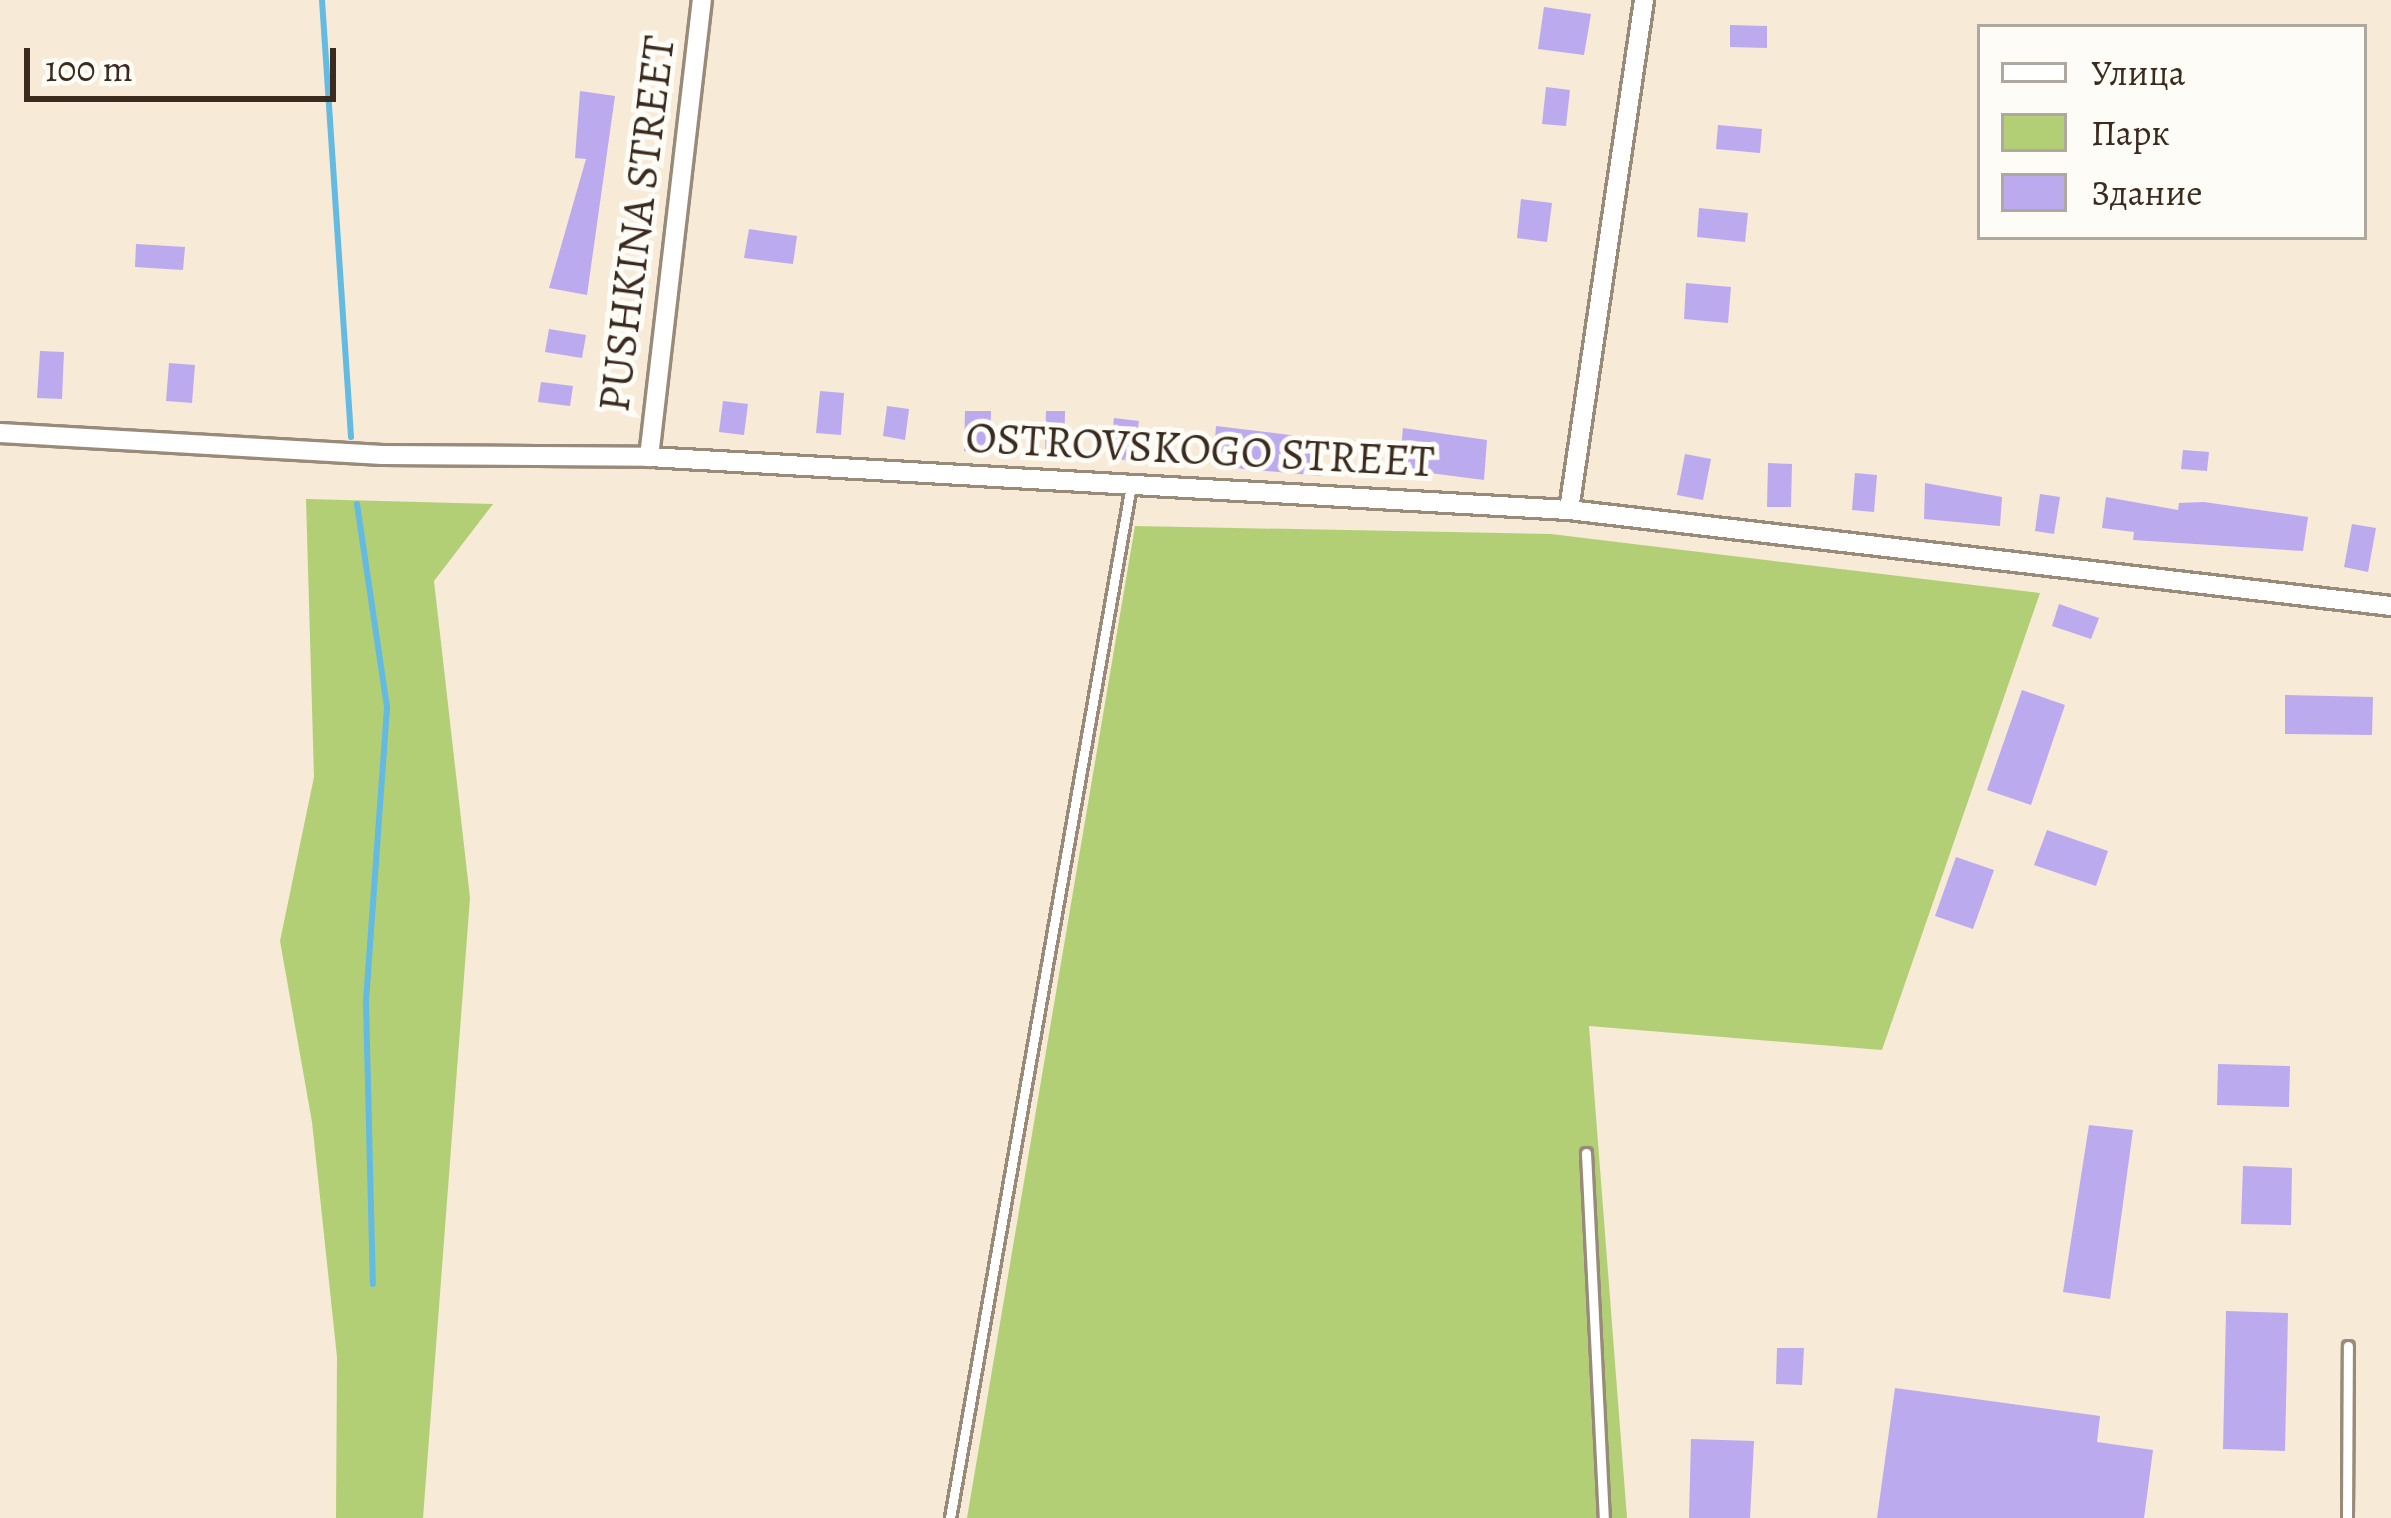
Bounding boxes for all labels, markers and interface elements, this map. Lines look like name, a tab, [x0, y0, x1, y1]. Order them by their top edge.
scale bar	[30, 24, 342, 98]
legend	[1977, 24, 2367, 240]
street label: PUSHKINA STREET	[587, 33, 687, 415]
text: 100 m	[45, 44, 133, 93]
text: Улица	[2091, 48, 2185, 97]
text: Парк	[2091, 108, 2170, 157]
text: Здание	[2091, 168, 2203, 217]
street label: OSTROVSKOGO STREET	[964, 411, 1436, 489]

